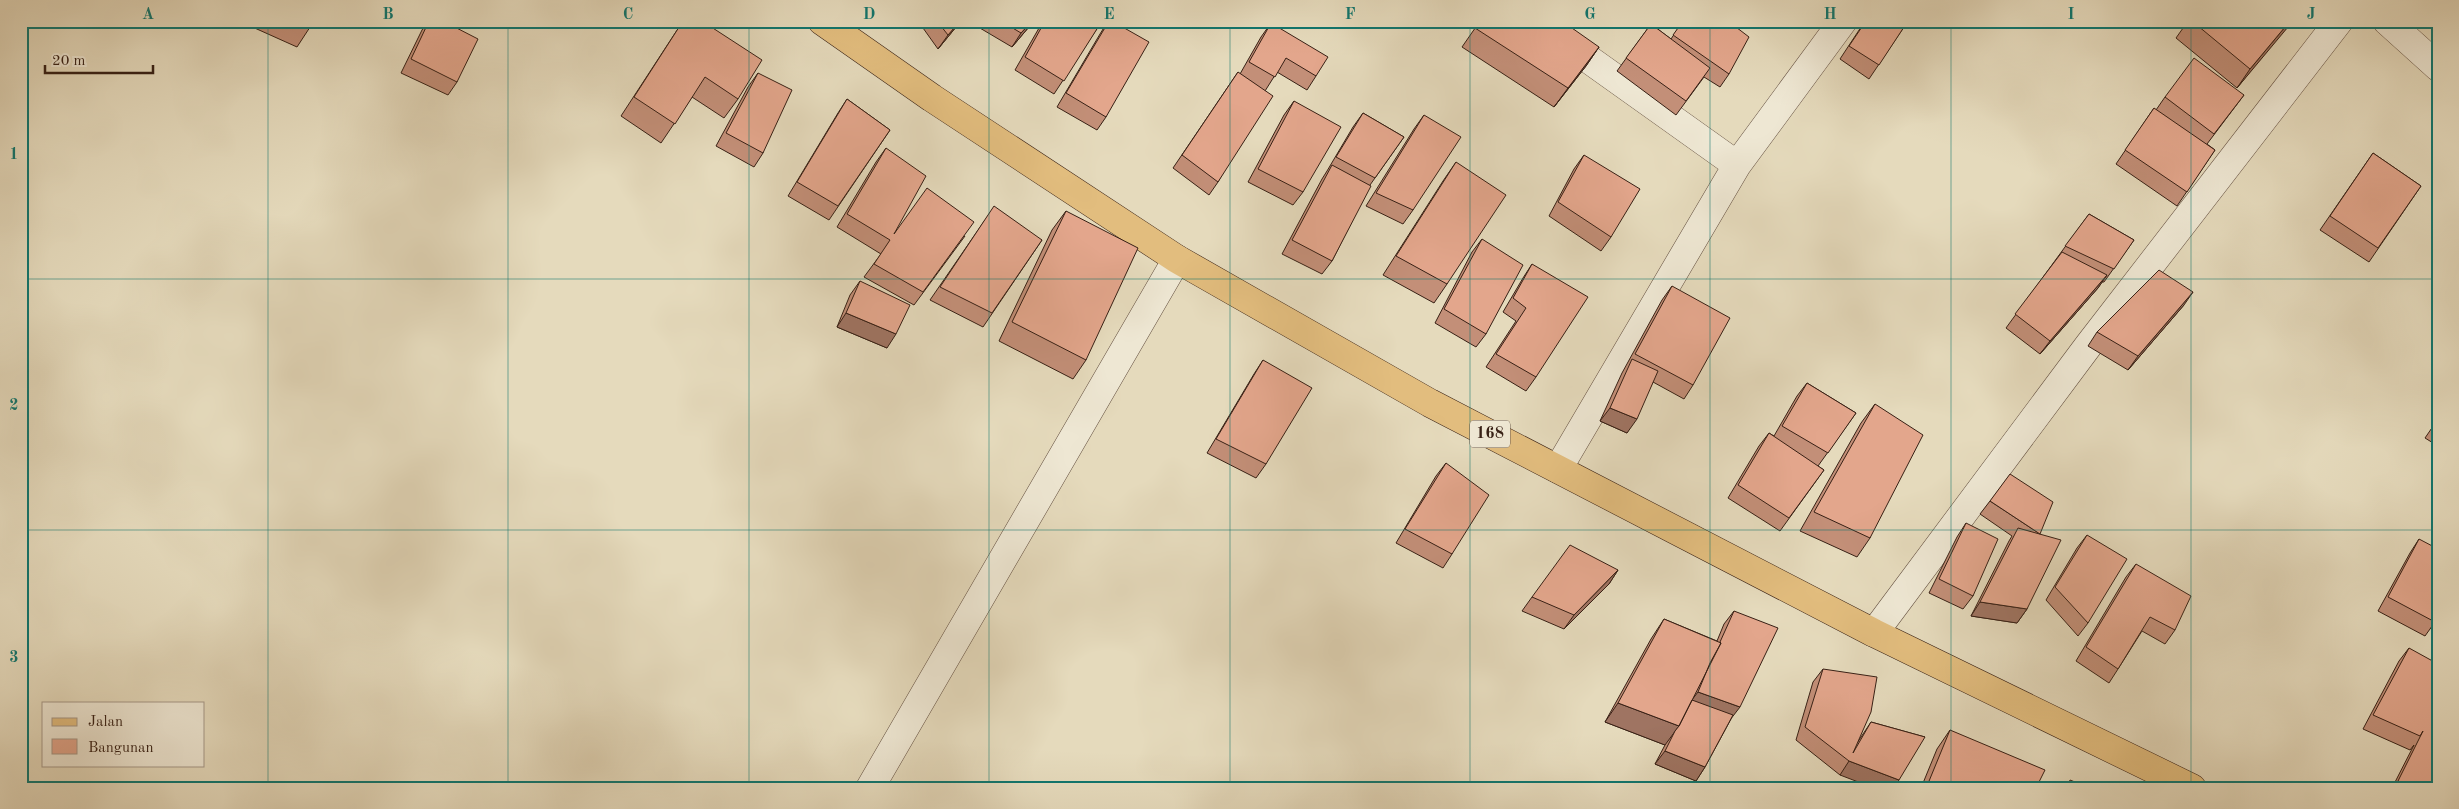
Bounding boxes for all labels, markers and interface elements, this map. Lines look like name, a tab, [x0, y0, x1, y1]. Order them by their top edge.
text: A	[142, 7, 154, 23]
text: B	[382, 7, 394, 23]
text: C	[623, 7, 633, 23]
text: D	[863, 7, 875, 23]
text: E	[1103, 7, 1115, 23]
text: F	[1345, 7, 1356, 23]
text: G	[1584, 7, 1596, 23]
text: H	[1823, 7, 1837, 23]
text: I	[2067, 7, 2075, 23]
text: J	[2307, 7, 2316, 23]
scale bar	[45, 42, 152, 74]
text: 20 m	[52, 54, 86, 69]
text: 1	[9, 147, 19, 163]
text: 2	[9, 398, 19, 414]
road number: 168	[1470, 420, 1510, 448]
text: 3	[9, 650, 19, 666]
legend	[42, 702, 205, 766]
text: Jalan	[88, 715, 123, 730]
text: Bangunan	[88, 741, 154, 756]

